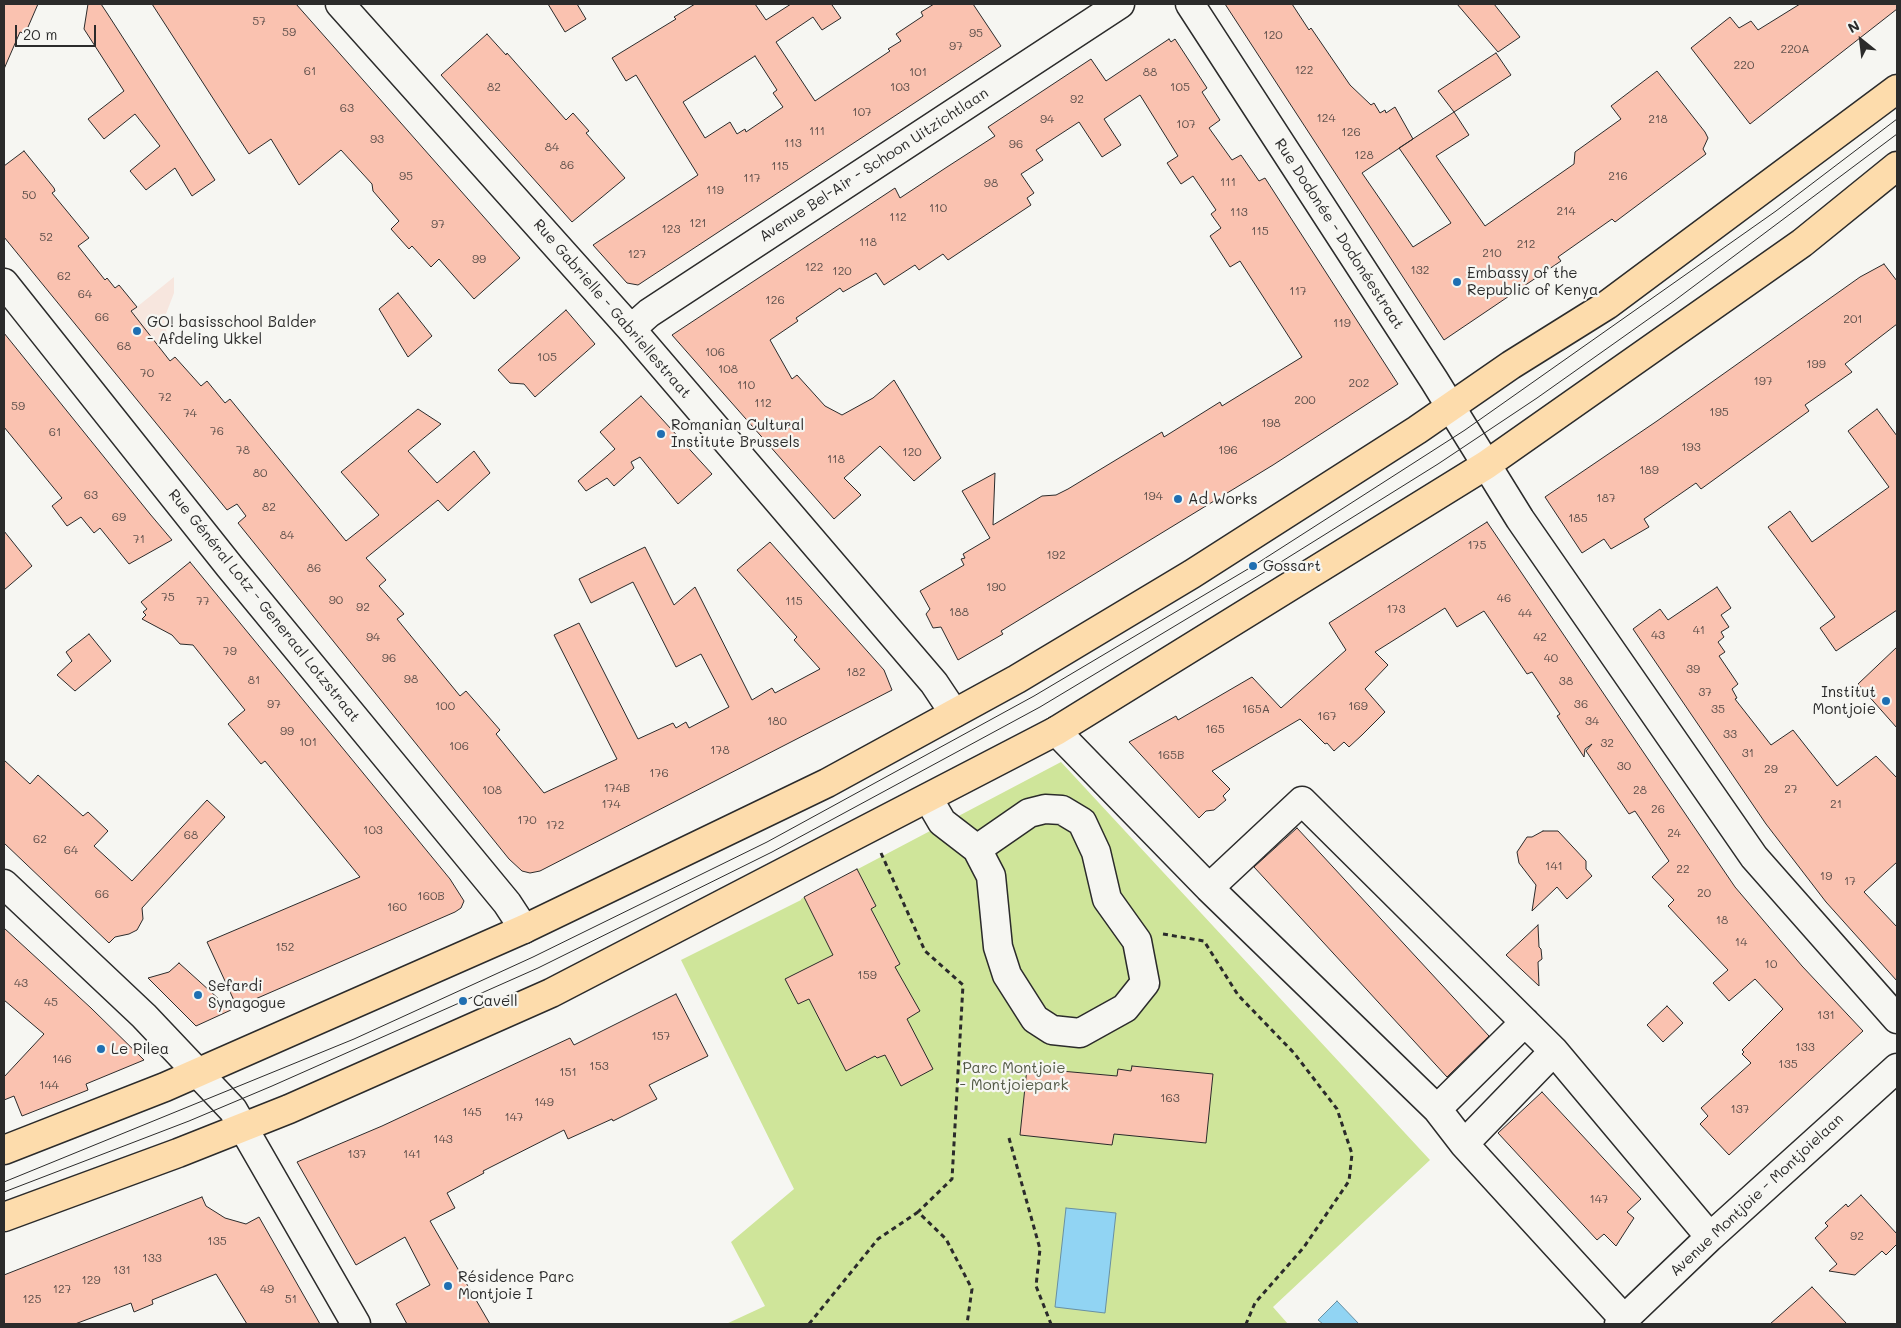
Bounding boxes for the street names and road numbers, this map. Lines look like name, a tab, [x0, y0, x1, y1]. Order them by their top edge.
street label: Avenue Bel-Air - Schoon Uitzichtlaan	[756, 84, 992, 246]
street label: Rue Dodonée - Dodonéestraat	[1271, 135, 1407, 333]
street label: Rue Gabrielle - Gabriellestraat	[529, 216, 695, 402]
street label: Rue Général Lotz - Generaal Lotzstraat	[164, 486, 364, 726]
street label: Avenue Montjoie - Montjoielaan	[1667, 1110, 1847, 1280]

